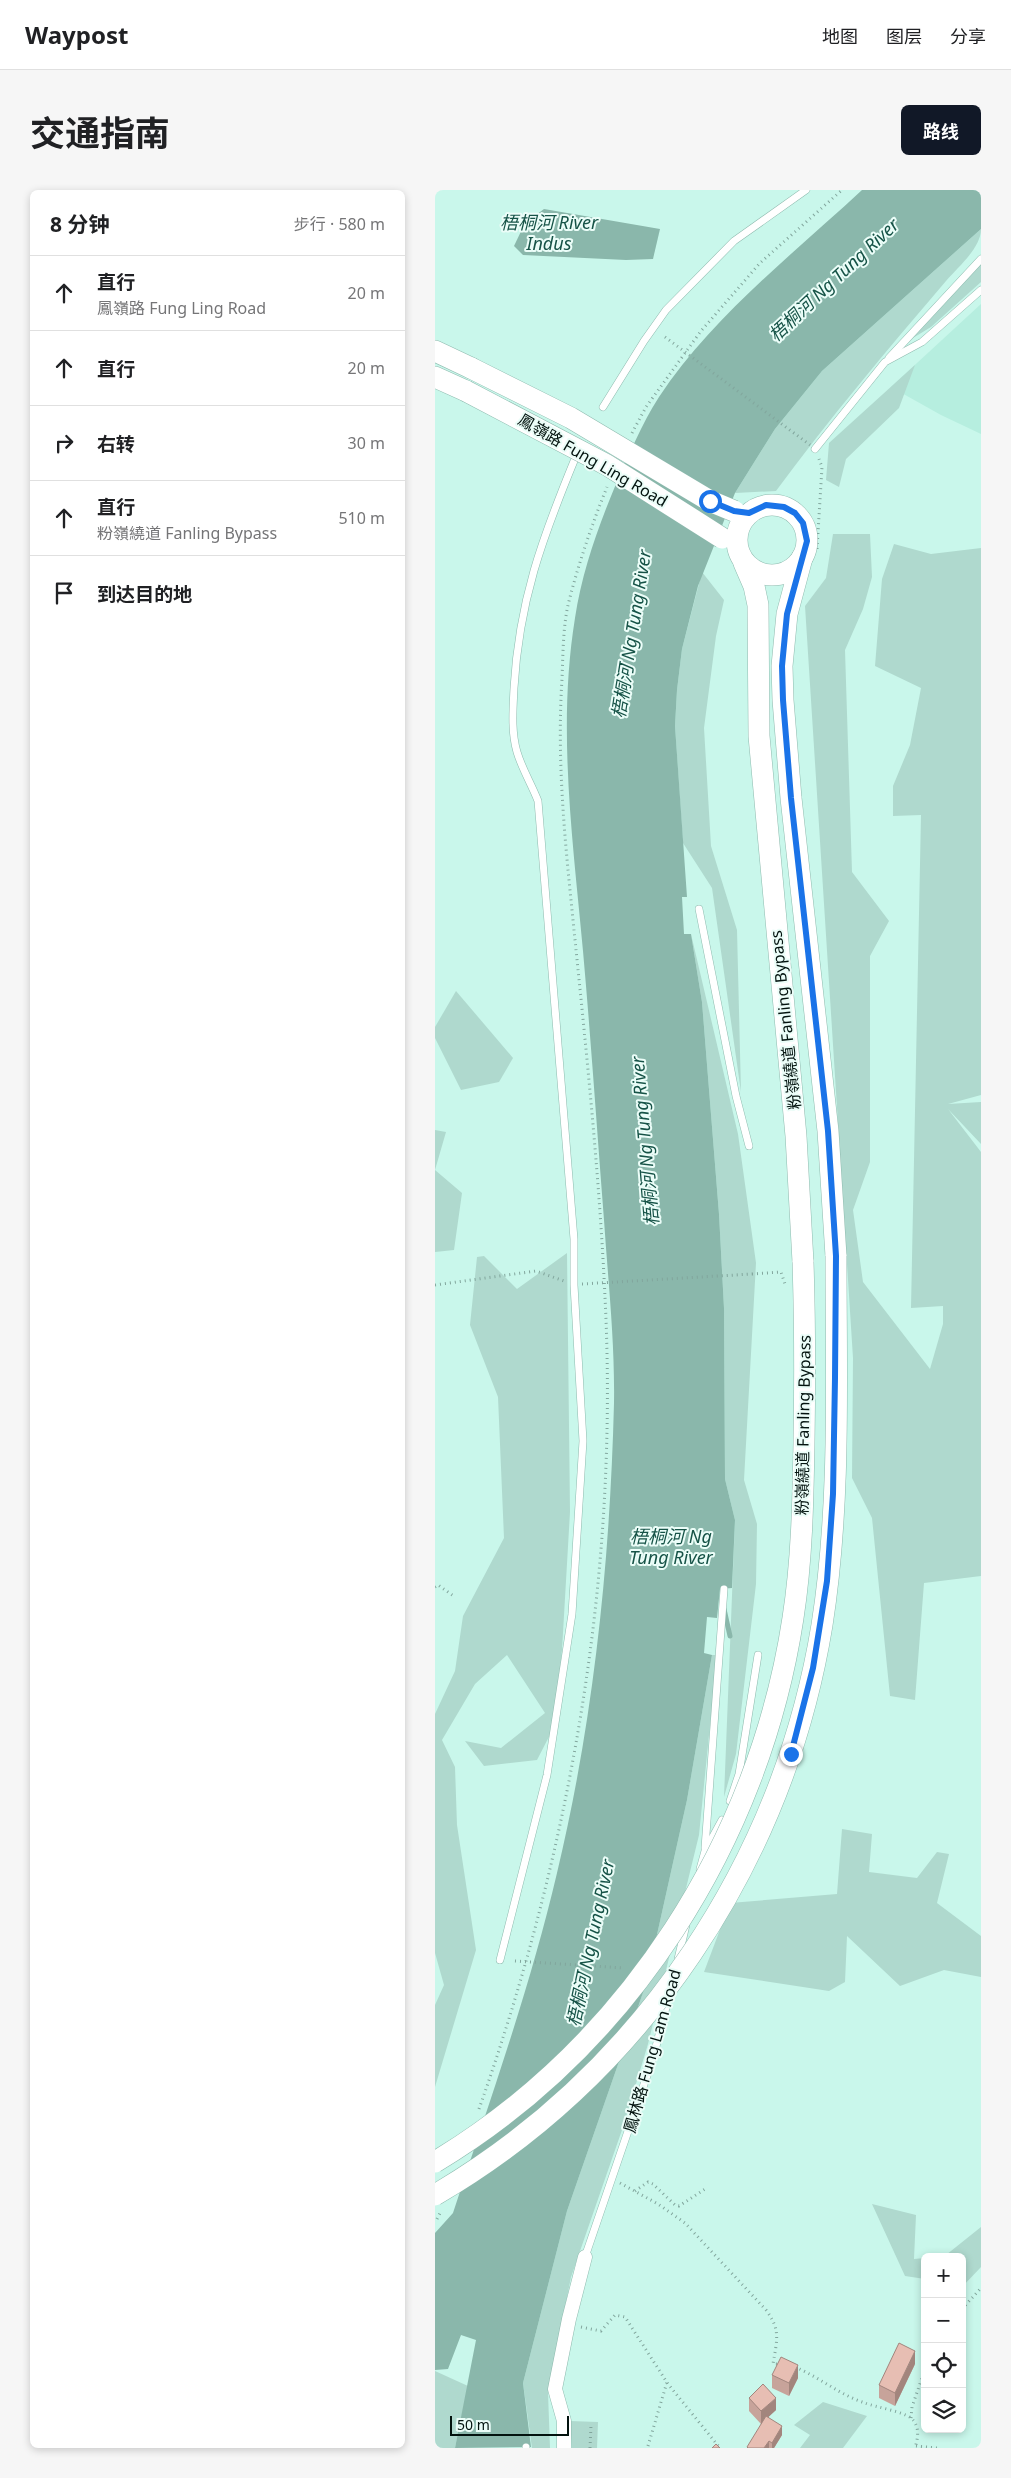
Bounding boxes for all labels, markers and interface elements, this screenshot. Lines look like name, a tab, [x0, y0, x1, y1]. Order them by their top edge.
text: Waypost	[25, 18, 128, 51]
text: 地图	[822, 24, 858, 48]
text: 图层	[886, 24, 922, 48]
text: 分享	[950, 24, 986, 48]
button: 路线	[901, 105, 981, 155]
text: 交通指南	[30, 109, 170, 156]
text: 8 分钟	[50, 210, 109, 238]
water label: 梧桐河 River Indus	[500, 210, 599, 255]
water label: 梧桐河 Ng Tung River	[763, 212, 904, 346]
text: 步行 · 580 m	[294, 213, 385, 235]
text: 直行	[97, 269, 135, 295]
icon: ahead	[50, 279, 78, 307]
text: 20 m	[348, 282, 385, 304]
text: 鳳嶺路 Fung Ling Road	[97, 297, 266, 319]
icon: ahead	[50, 354, 78, 382]
text: 直行	[97, 356, 135, 382]
text: 20 m	[348, 357, 385, 379]
street label: 鳳嶺路 Fung Ling Road	[514, 408, 672, 512]
icon: right	[50, 429, 78, 457]
text: 右转	[97, 431, 135, 457]
text: 30 m	[348, 432, 385, 454]
route start	[699, 490, 722, 513]
text: 直行	[97, 494, 135, 520]
icon: ahead	[50, 504, 78, 532]
text: 510 m	[338, 507, 385, 529]
text: 粉嶺繞道 Fanling Bypass	[97, 522, 277, 544]
water label: 梧桐河 Ng Tung River	[606, 547, 656, 720]
icon: arrive	[50, 579, 78, 607]
text: 到达目的地	[97, 581, 192, 607]
street label: 粉嶺繞道 Fanling Bypass	[765, 929, 805, 1111]
water label: 梧桐河 Ng Tung River	[625, 1054, 663, 1227]
street label: 粉嶺繞道 Fanling Bypass	[790, 1335, 816, 1515]
water label: 梧桐河 Ng Tung River	[629, 1524, 714, 1569]
route end	[780, 1743, 803, 1766]
water label: 梧桐河 Ng Tung River	[561, 1856, 620, 2028]
street label: 鳳林路 Fung Lam Road	[618, 1967, 686, 2135]
map controls	[921, 2253, 966, 2433]
button: +	[921, 2253, 966, 2298]
button: −	[921, 2298, 966, 2343]
button: locate	[921, 2343, 966, 2388]
button: layers	[921, 2388, 966, 2433]
scale bar	[450, 2413, 569, 2436]
text: 50 m	[457, 2415, 490, 2434]

